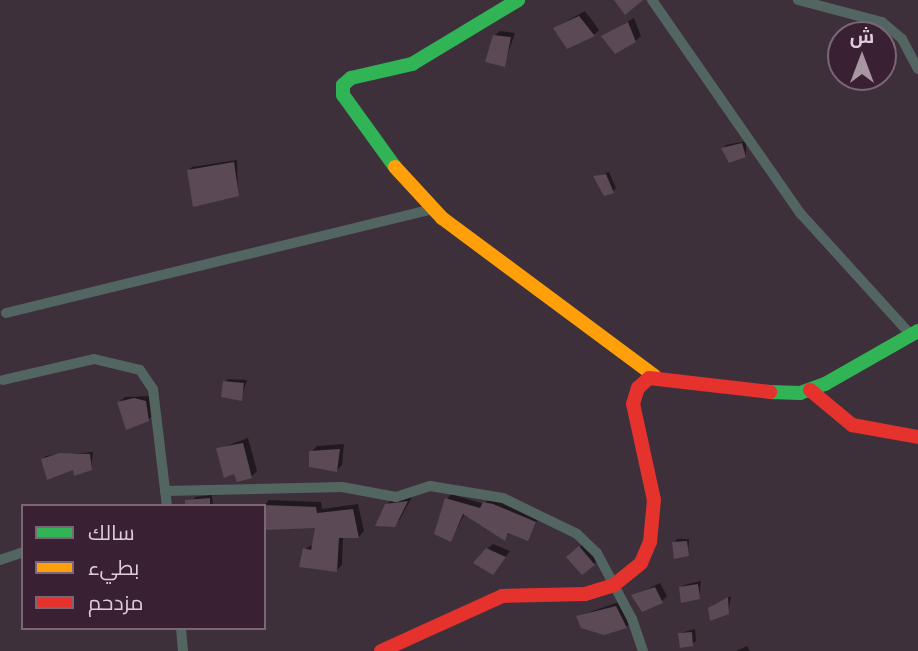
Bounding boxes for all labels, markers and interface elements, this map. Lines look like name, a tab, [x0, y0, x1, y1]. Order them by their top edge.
north arrow	[827, 21, 897, 91]
text: ش	[850, 23, 874, 50]
legend	[21, 504, 266, 630]
text: سالك	[88, 518, 135, 547]
text: بطيء	[88, 553, 139, 582]
text: مزدحم	[88, 588, 143, 617]

